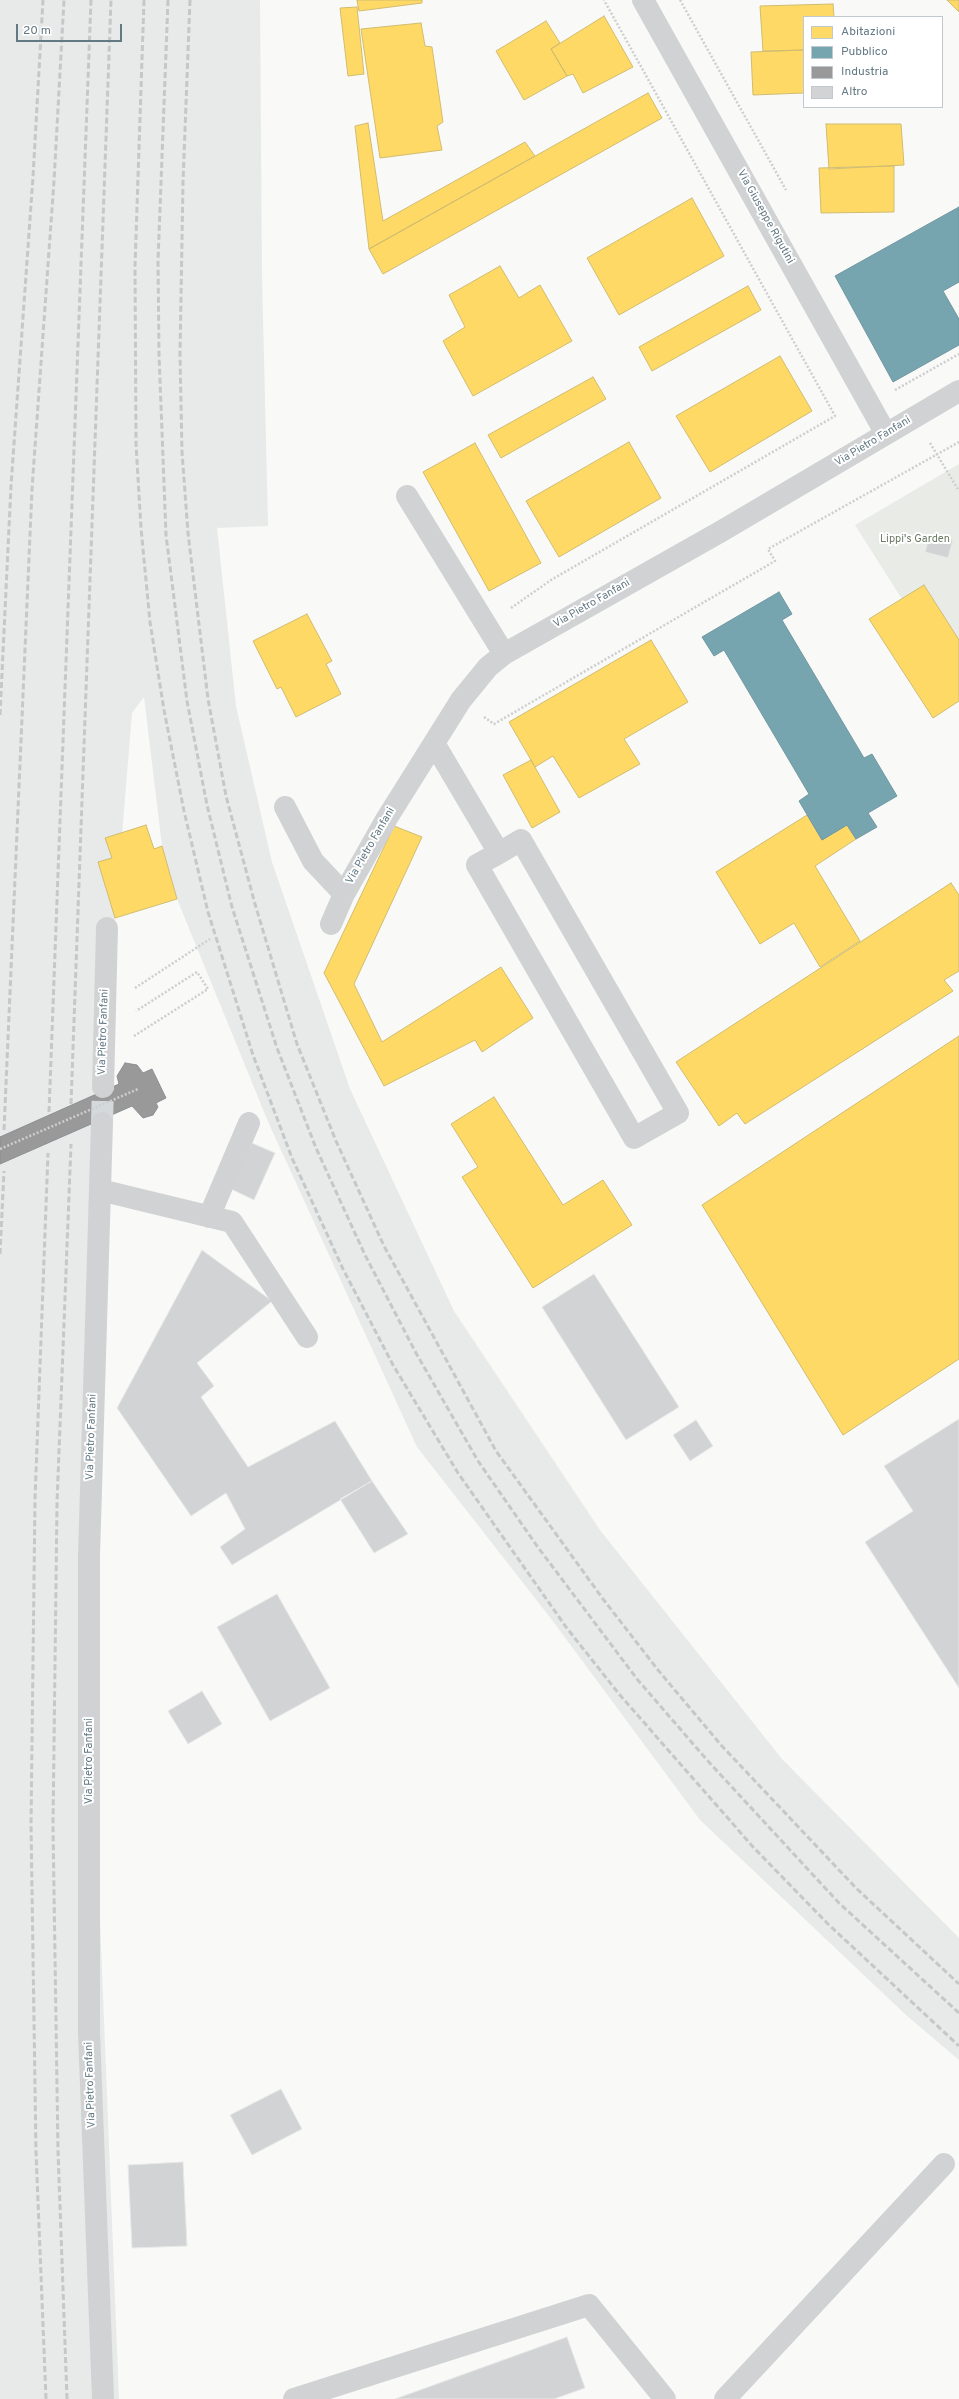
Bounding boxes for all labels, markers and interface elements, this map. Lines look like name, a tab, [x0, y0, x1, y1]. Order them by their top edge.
scale bar	[18, 16, 124, 42]
legend	[803, 16, 943, 108]
text: 20 m	[23, 23, 51, 39]
text: Abitazioni	[841, 24, 895, 40]
text: Pubblico	[841, 44, 888, 60]
text: Industria	[841, 64, 888, 80]
text: Altro	[841, 84, 867, 100]
street label: Via Giuseppe Rigutini	[734, 168, 796, 266]
street label: Via Pietro Fanfani	[833, 414, 913, 470]
park label: Lippi's Garden	[880, 533, 950, 547]
street label: Via Pietro Fanfani	[551, 577, 633, 631]
street label: Via Pietro Fanfani	[344, 805, 398, 887]
street label: Via Pietro Fanfani	[96, 989, 112, 1075]
street label: Via Pietro Fanfani	[84, 1394, 100, 1480]
street label: Via Pietro Fanfani	[83, 1718, 97, 1804]
street label: Via Pietro Fanfani	[83, 2042, 99, 2128]

